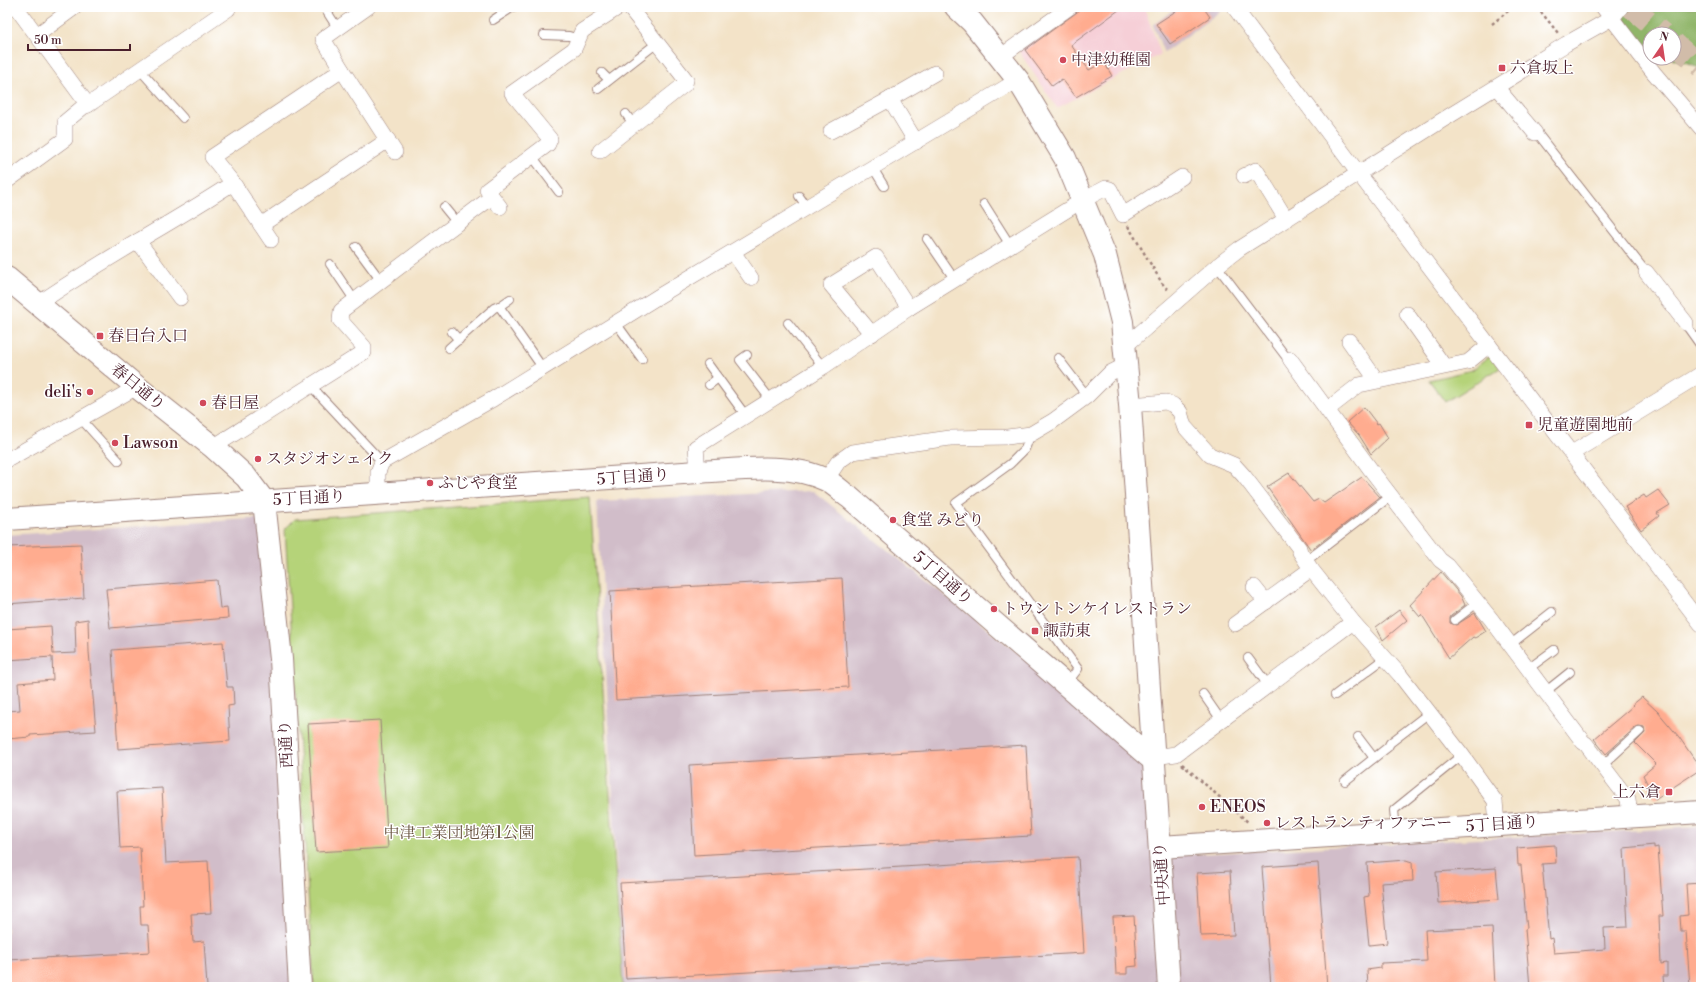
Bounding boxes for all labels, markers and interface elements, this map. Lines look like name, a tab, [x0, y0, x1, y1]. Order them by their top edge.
scale bar	[28, 26, 130, 52]
north arrow	[1642, 26, 1682, 66]
text: N	[1658, 29, 1670, 45]
text: 50 m	[34, 33, 62, 48]
place label: 中津幼稚園	[1071, 50, 1151, 70]
marker: 中津幼稚園	[1058, 55, 1068, 65]
place label: 六倉坂上	[1510, 58, 1574, 78]
marker: 六倉坂上	[1497, 63, 1507, 73]
place label: 春日台入口	[108, 326, 188, 346]
marker: 春日台入口	[95, 331, 105, 341]
street label: 春日通り	[107, 359, 169, 415]
place label: deli's	[44, 382, 82, 402]
marker: deli's	[85, 387, 95, 397]
place label: 春日屋	[211, 393, 259, 413]
marker: 春日屋	[198, 398, 208, 408]
place label: 児童遊園地前	[1537, 415, 1633, 435]
marker: 児童遊園地前	[1524, 420, 1534, 430]
place label: Lawson	[123, 433, 179, 453]
marker: Lawson	[110, 438, 120, 448]
place label: スタジオシェイク	[266, 449, 393, 469]
marker: スタジオシェイク	[253, 454, 263, 464]
street label: 5丁目通り	[596, 464, 670, 490]
place label: ふじや食堂	[438, 473, 518, 493]
marker: ふじや食堂	[425, 478, 435, 488]
street label: 5丁目通り	[272, 486, 346, 510]
place label: 食堂 みどり	[901, 510, 984, 530]
marker: 食堂 みどり	[888, 515, 898, 525]
street label: 5丁目通り	[909, 547, 977, 609]
place label: トウントンケイレストラン	[1002, 599, 1192, 619]
marker: トウントンケイレストラン	[989, 604, 999, 614]
place label: 諏訪東	[1043, 621, 1091, 641]
marker: 諏訪東	[1030, 626, 1040, 636]
street label: 西通り	[275, 720, 297, 768]
place label: 上六倉	[1613, 782, 1661, 802]
marker: 上六倉	[1664, 787, 1674, 797]
place label: ENEOS	[1210, 797, 1266, 817]
marker: ENEOS	[1197, 802, 1207, 812]
street label: 5丁目通り	[1465, 811, 1539, 837]
place label: レストラン ティファニー	[1275, 813, 1452, 833]
marker: レストラン ティファニー	[1262, 818, 1272, 828]
park label: 中津工業団地第1公園	[384, 823, 534, 843]
street label: 中央通り	[1150, 841, 1174, 907]

